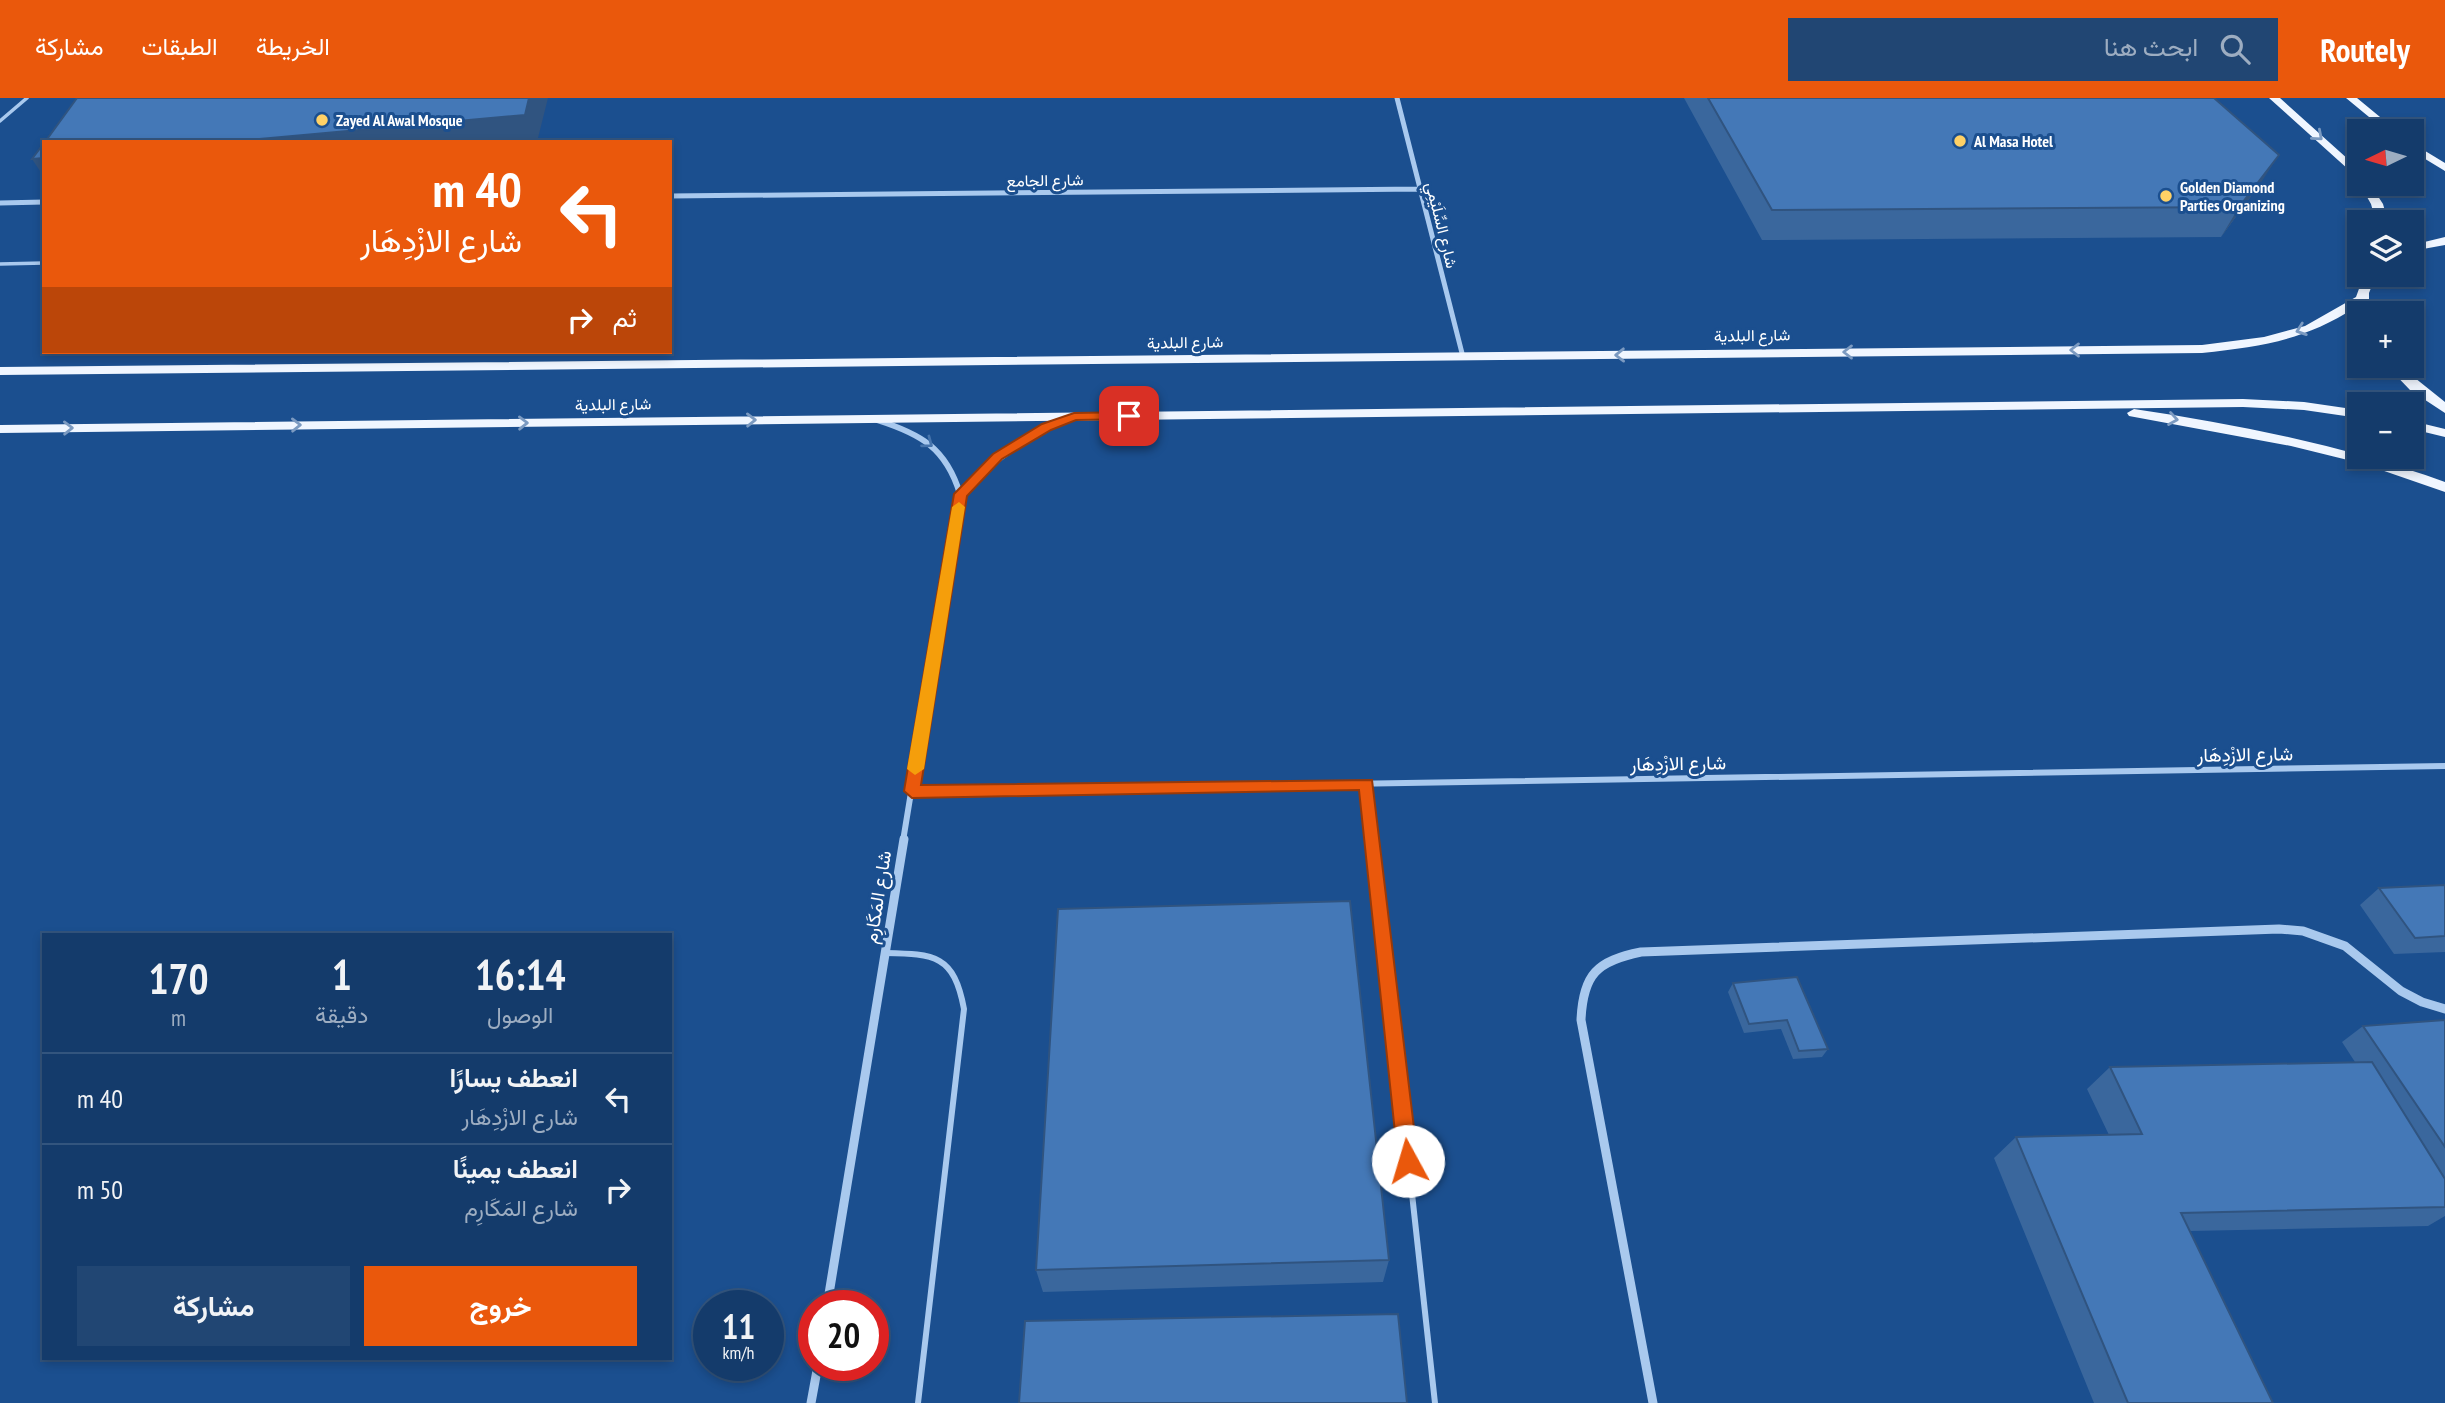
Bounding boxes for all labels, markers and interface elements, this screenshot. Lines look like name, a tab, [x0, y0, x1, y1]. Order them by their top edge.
search box	[1788, 18, 2278, 81]
text: Routely	[2320, 28, 2410, 71]
text: ابحث هنا	[2104, 30, 2198, 63]
icon: search	[2216, 30, 2254, 68]
text: مشاركة	[35, 31, 103, 62]
text: الطبقات	[141, 31, 218, 62]
text: الخريطة	[256, 31, 330, 62]
place label: Zayed Al Awal Mosque	[336, 110, 463, 130]
marker: Zayed Al Awal Mosque	[314, 112, 330, 128]
north arrow	[2347, 119, 2424, 196]
map controls	[2347, 119, 2424, 469]
one-way arrow	[2309, 128, 2322, 140]
place label: Al Masa Hotel	[1973, 131, 2053, 151]
marker: Al Masa Hotel	[1952, 133, 1968, 149]
text: 40 m	[433, 157, 522, 221]
icon: left	[546, 168, 637, 259]
street label: شارع الجامع	[1006, 169, 1084, 193]
place label: Golden Diamond Parties Organizing	[2180, 177, 2285, 215]
street label: شارع السِّلَيْمِي	[1418, 180, 1462, 271]
marker: Golden Diamond Parties Organizing	[2158, 188, 2174, 204]
button: layers	[2347, 210, 2424, 287]
text: شارع الازْدِهَار	[360, 219, 522, 261]
icon: right	[561, 301, 599, 339]
text: ثم	[613, 301, 637, 334]
button: +	[2347, 301, 2424, 378]
one-way arrow	[2295, 322, 2307, 336]
street label: شارع البلدية	[1714, 324, 1790, 348]
street label: شارع البلدية	[1147, 331, 1223, 355]
one-way arrow	[2069, 342, 2080, 358]
one-way arrow	[1842, 344, 1852, 360]
one-way arrow	[1614, 347, 1625, 362]
pin	[1099, 386, 1159, 446]
button: −	[2347, 392, 2424, 469]
street label: شارع البلدية	[575, 393, 651, 417]
icon: arrive	[1110, 397, 1148, 435]
one-way arrow	[2168, 411, 2179, 426]
one-way arrow	[746, 412, 756, 428]
one-way arrow	[518, 415, 529, 431]
one-way arrow	[290, 418, 301, 433]
one-way arrow	[63, 420, 74, 436]
one-way arrow	[921, 435, 933, 448]
street label: شارع الازْدِهَار	[2196, 741, 2293, 768]
street label: شارع الازْدِهَار	[1629, 750, 1726, 777]
street label: شارع المَكَارِم	[858, 849, 900, 946]
text: 1	[332, 947, 352, 1002]
text: 16:14	[475, 947, 566, 1002]
text: 170	[148, 951, 209, 1006]
text: دقيقة	[315, 1000, 368, 1029]
text: الوصول	[487, 1000, 553, 1029]
text: m	[171, 1003, 186, 1032]
text: انعطف يسارًا	[450, 1061, 578, 1094]
icon: left	[599, 1080, 637, 1118]
text: 40 m	[77, 1082, 123, 1115]
text: شارع الازْدِهَار	[462, 1102, 578, 1131]
position arrow	[1371, 1124, 1445, 1198]
text: انعطف يمينًا	[453, 1152, 578, 1185]
icon: right	[599, 1171, 637, 1209]
text: 50 m	[77, 1173, 123, 1206]
text: شارع المَكَارِم	[464, 1193, 578, 1222]
button: مشاركة	[77, 1266, 350, 1346]
button: خروج	[364, 1266, 637, 1346]
speed limit sign: 20	[798, 1290, 889, 1381]
text: 11	[722, 1303, 755, 1349]
text: km/h	[723, 1341, 754, 1364]

